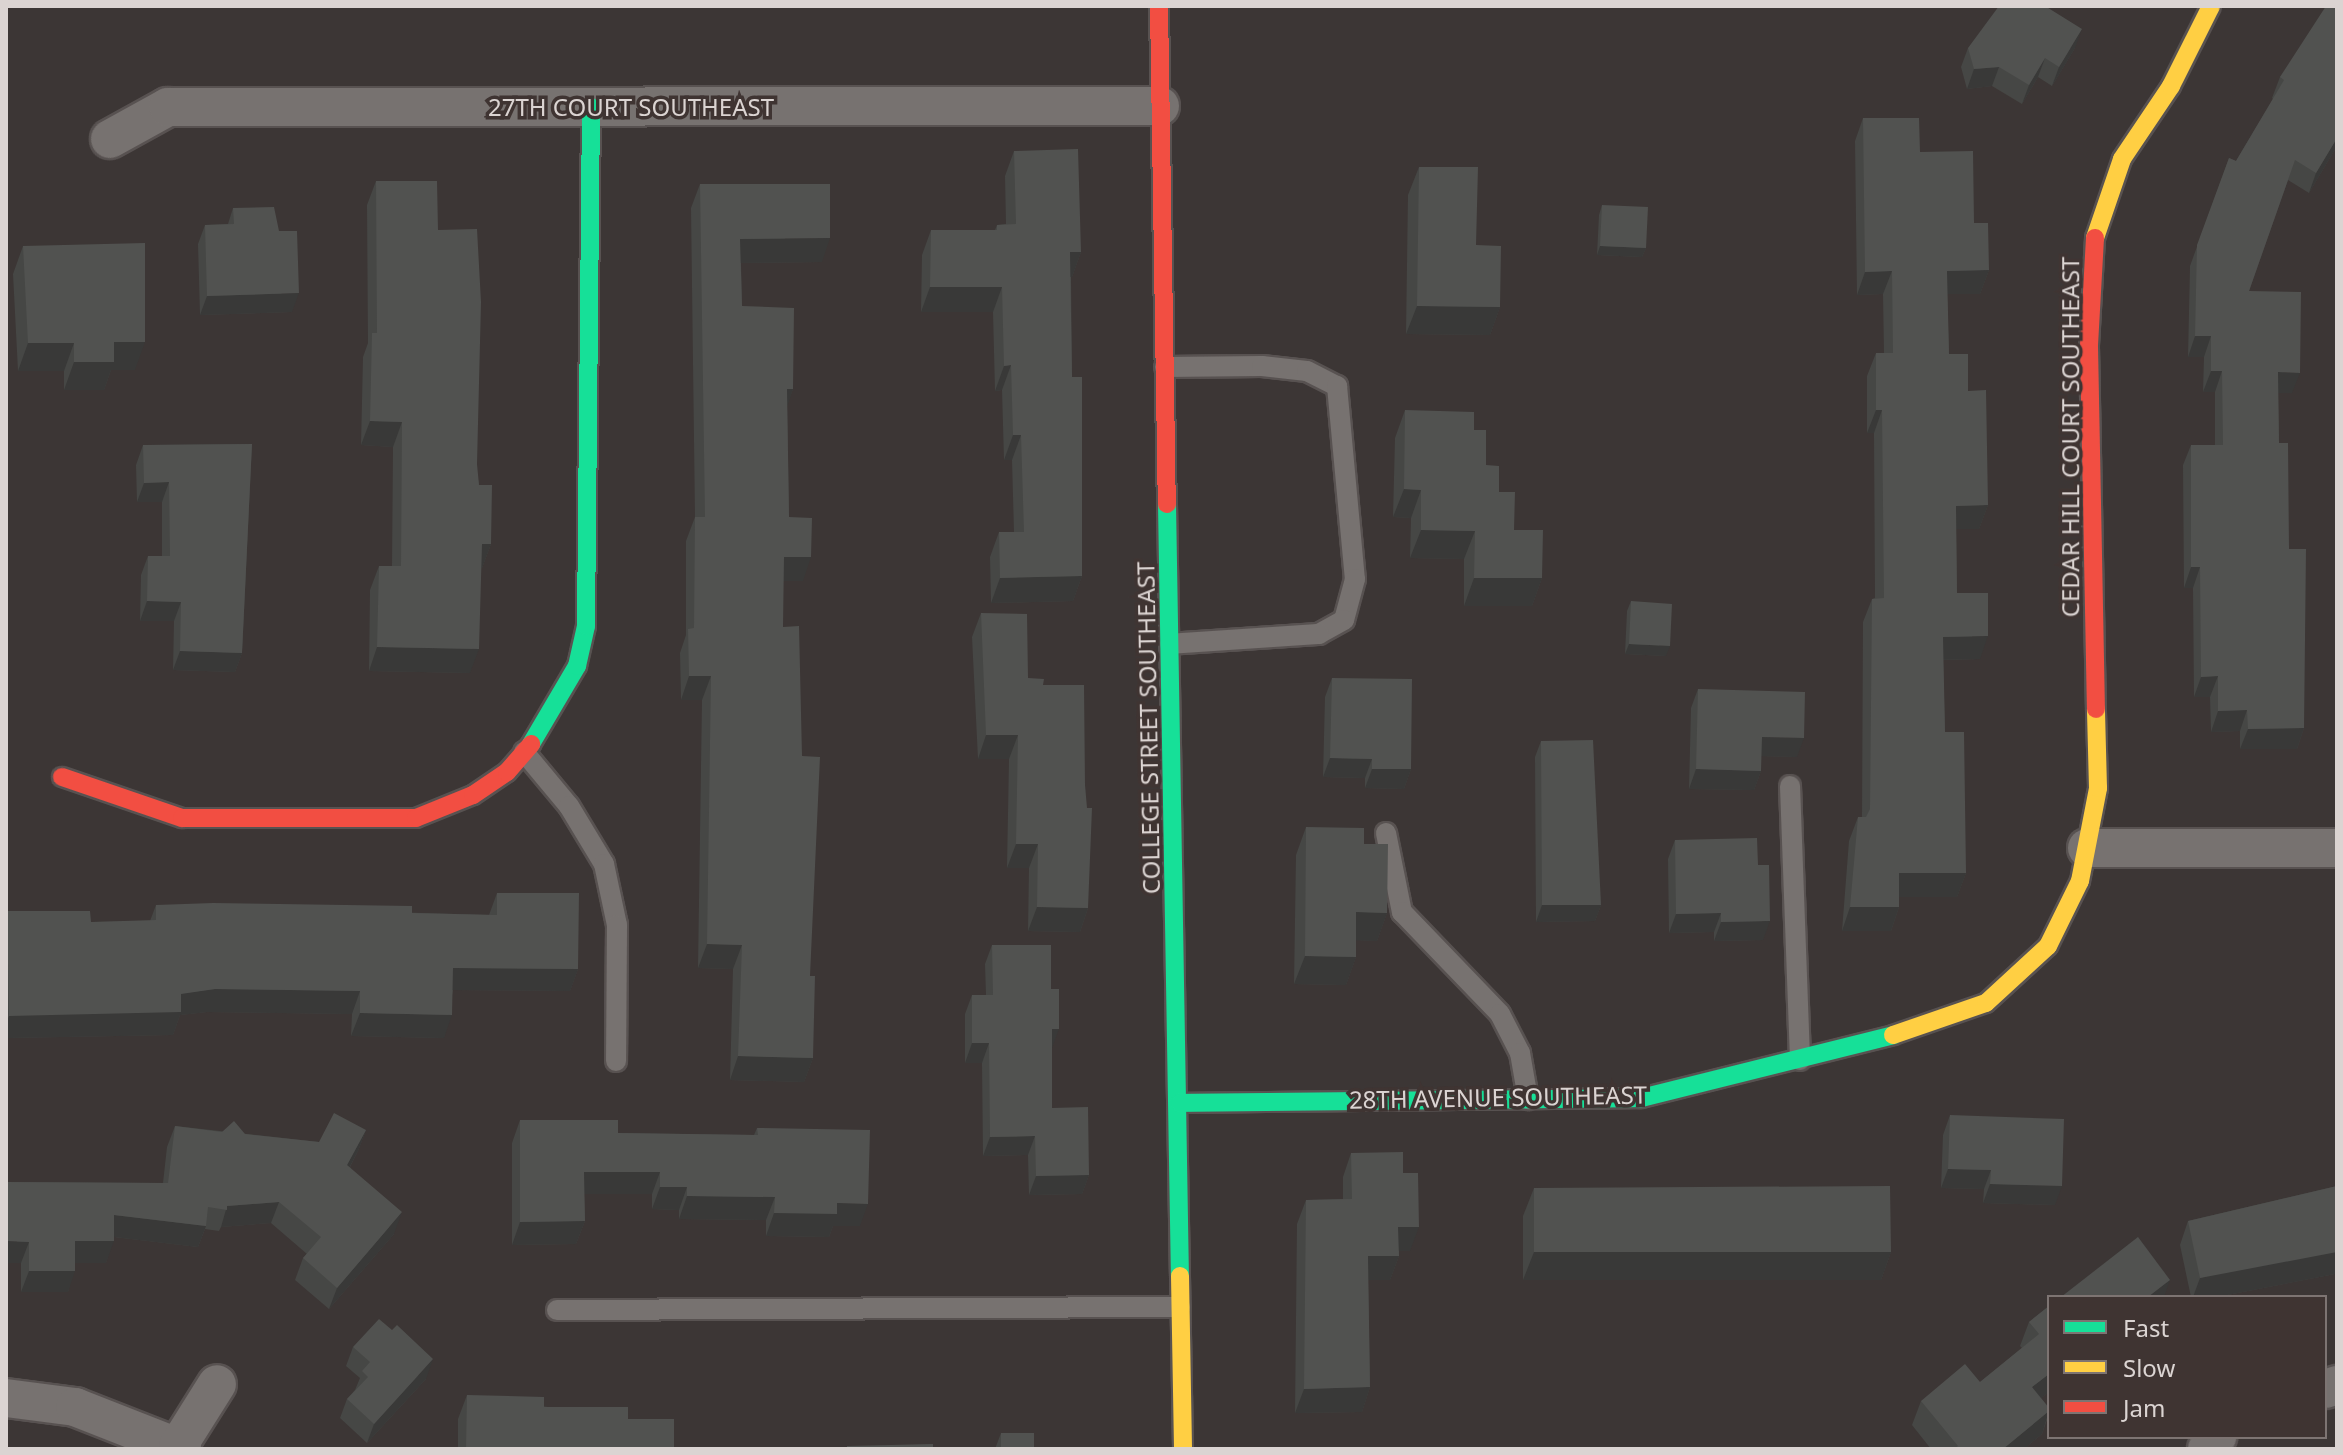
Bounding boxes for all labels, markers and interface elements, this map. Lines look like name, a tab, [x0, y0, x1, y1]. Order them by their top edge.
street label: 27TH COURT SOUTHEAST	[488, 93, 774, 121]
street label: CEDAR HILL COURT SOUTHEAST	[2056, 257, 2084, 617]
street label: COLLEGE STREET SOUTHEAST	[1131, 562, 1165, 894]
street label: 28TH AVENUE SOUTHEAST	[1349, 1080, 1647, 1114]
legend	[2047, 1295, 2327, 1439]
text: Fast	[2123, 1311, 2169, 1344]
text: Slow	[2123, 1351, 2175, 1384]
text: Jam	[2123, 1391, 2165, 1424]

